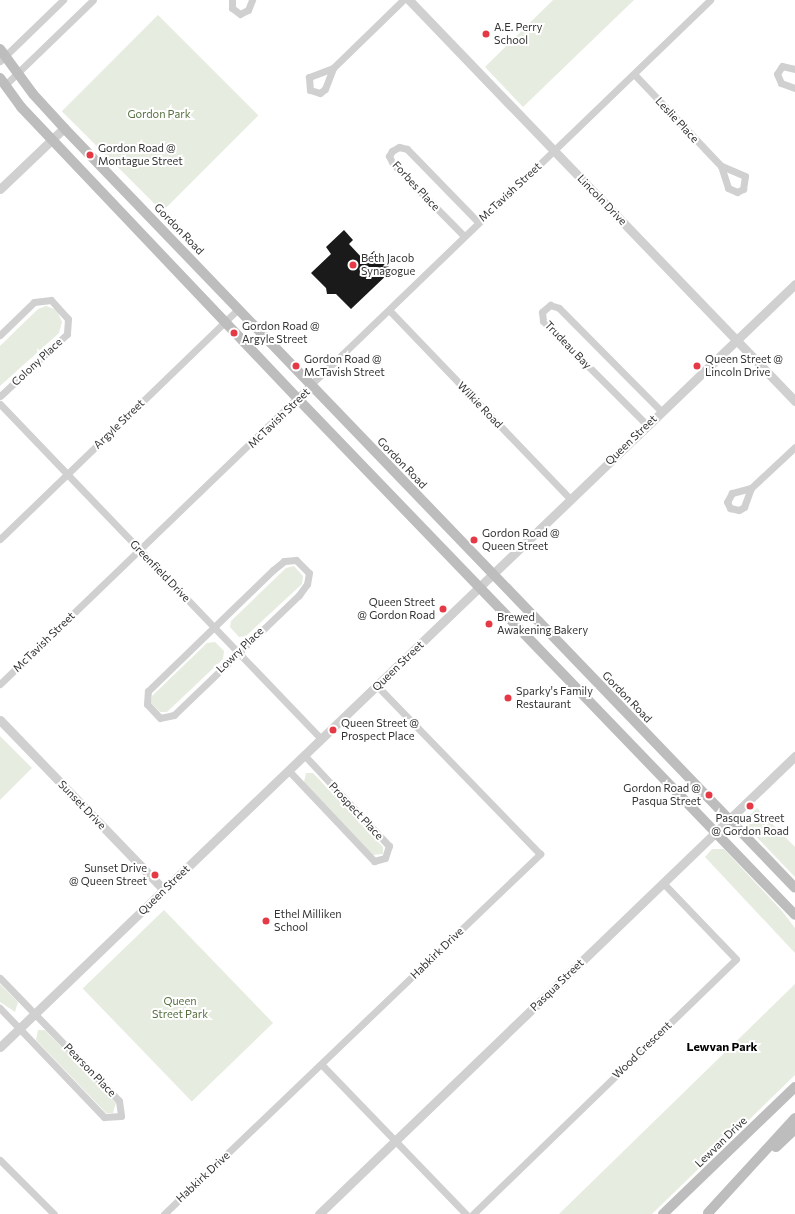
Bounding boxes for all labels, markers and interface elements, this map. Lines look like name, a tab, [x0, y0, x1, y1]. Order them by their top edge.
place label: A.E. Perry School	[494, 21, 542, 47]
marker: A.E. Perry School	[481, 29, 491, 39]
street label: Leslie Place	[653, 95, 701, 145]
park label: Gordon Park	[127, 107, 191, 121]
place label: Gordon Road @ Montague Street	[98, 142, 183, 168]
marker: Gordon Road @ Montague Street	[85, 150, 95, 160]
street label: Forbes Place	[390, 158, 442, 214]
street label: McTavish Street	[476, 160, 544, 224]
street label: Lincoln Drive	[575, 172, 629, 228]
street label: Gordon Road	[151, 201, 207, 257]
place label: Beth Jacob Synagogue	[361, 252, 415, 278]
marker: Beth Jacob Synagogue	[348, 260, 358, 270]
street label: Trudeau Bay	[542, 318, 594, 372]
place label: Gordon Road @ Argyle Street	[242, 320, 320, 346]
marker: Gordon Road @ Argyle Street	[229, 328, 239, 338]
street label: Colony Place	[9, 335, 65, 389]
place label: Gordon Road @ McTavish Street	[304, 353, 385, 379]
place label: Queen Street @ Lincoln Drive	[705, 353, 783, 379]
marker: Gordon Road @ McTavish Street	[291, 361, 301, 371]
marker: Queen Street @ Lincoln Drive	[692, 361, 702, 371]
street label: Wilkie Road	[455, 379, 505, 431]
street label: McTavish Street	[245, 385, 313, 451]
street label: Argyle Street	[91, 397, 147, 451]
street label: Queen Street	[603, 412, 659, 468]
street label: Gordon Road	[374, 435, 430, 491]
place label: Gordon Road @ Queen Street	[482, 527, 560, 553]
marker: Gordon Road @ Queen Street	[469, 535, 479, 545]
street label: Greenfield Drive	[127, 537, 193, 605]
place label: Queen Street @ Gordon Road	[357, 596, 435, 622]
marker: Queen Street @ Gordon Road	[438, 604, 448, 614]
street label: McTavish Street	[10, 609, 78, 675]
place label: Brewed Awakening Bakery	[497, 611, 588, 637]
marker: Brewed Awakening Bakery	[484, 619, 494, 629]
street label: Lowry Place	[214, 624, 266, 676]
street label: Queen Street	[370, 638, 426, 694]
street label: Gordon Road	[599, 669, 655, 725]
place label: Sparky's Family Restaurant	[516, 685, 593, 711]
marker: Sparky's Family Restaurant	[503, 693, 513, 703]
place label: Queen Street @ Prospect Place	[341, 717, 419, 743]
marker: Queen Street @ Prospect Place	[328, 725, 338, 735]
street label: Sunset Drive	[55, 778, 109, 832]
street label: Prospect Place	[326, 780, 386, 842]
place label: Gordon Road @ Pasqua Street	[623, 782, 701, 808]
marker: Gordon Road @ Pasqua Street	[704, 790, 714, 800]
marker: Pasqua Street @ Gordon Road	[745, 801, 755, 811]
place label: Pasqua Street @ Gordon Road	[711, 812, 789, 838]
place label: Sunset Drive @ Queen Street	[69, 862, 147, 888]
street label: Queen Street	[136, 862, 192, 918]
marker: Sunset Drive @ Queen Street	[150, 870, 160, 880]
place label: Ethel Milliken School	[274, 908, 342, 934]
marker: Ethel Milliken School	[261, 916, 271, 926]
street label: Habkirk Drive	[408, 925, 466, 981]
street label: Pasqua Street	[528, 956, 586, 1014]
park label: Queen Street Park	[152, 995, 208, 1021]
street label: Wood Crescent	[610, 1019, 674, 1081]
district label: Lewvan Park	[687, 1040, 757, 1054]
street label: Pearson Place	[61, 1041, 119, 1099]
street label: Lewvan Drive	[692, 1114, 750, 1170]
street label: Habkirk Drive	[174, 1149, 232, 1205]

